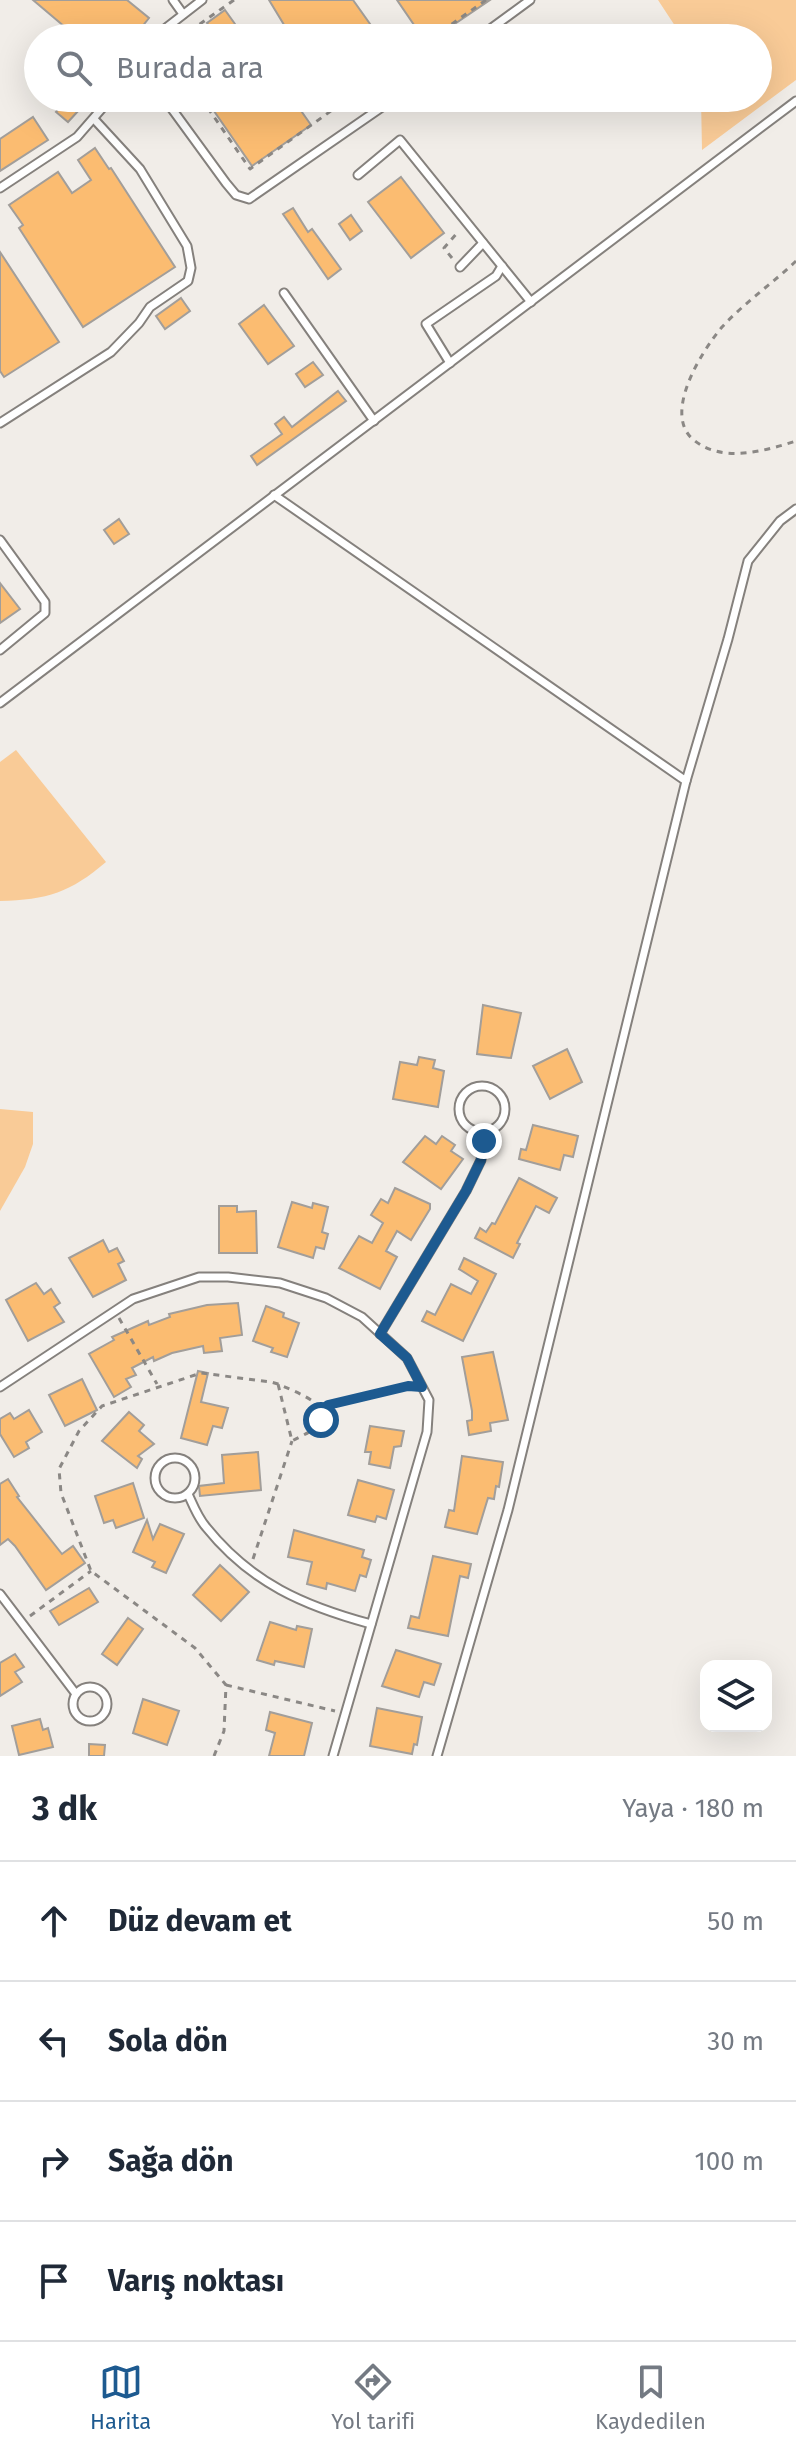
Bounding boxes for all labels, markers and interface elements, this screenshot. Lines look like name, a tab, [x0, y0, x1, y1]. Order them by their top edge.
search box	[24, 24, 772, 112]
icon: search	[52, 46, 96, 90]
text: Burada ara	[116, 50, 264, 86]
route end	[466, 1123, 502, 1159]
route start	[303, 1402, 339, 1438]
map controls	[700, 1660, 772, 1732]
button: layers	[700, 1660, 772, 1732]
text: 3 dk	[32, 1788, 97, 1829]
text: Yaya · 180 m	[622, 1793, 764, 1824]
icon: ahead	[32, 1899, 76, 1943]
text: Düz devam et	[108, 1903, 292, 1939]
text: 50 m	[707, 1906, 764, 1937]
icon: left	[32, 2019, 76, 2063]
text: Sola dön	[108, 2023, 228, 2059]
text: 30 m	[707, 2026, 764, 2057]
icon: right	[32, 2139, 76, 2183]
text: Sağa dön	[108, 2143, 234, 2179]
text: 100 m	[695, 2146, 764, 2177]
icon: arrive	[32, 2259, 76, 2303]
text: Varış noktası	[108, 2263, 284, 2299]
tab: Harita	[90, 2360, 151, 2435]
tab: Yol tarifi	[331, 2360, 415, 2435]
tab: Kaydedilen	[595, 2360, 706, 2435]

